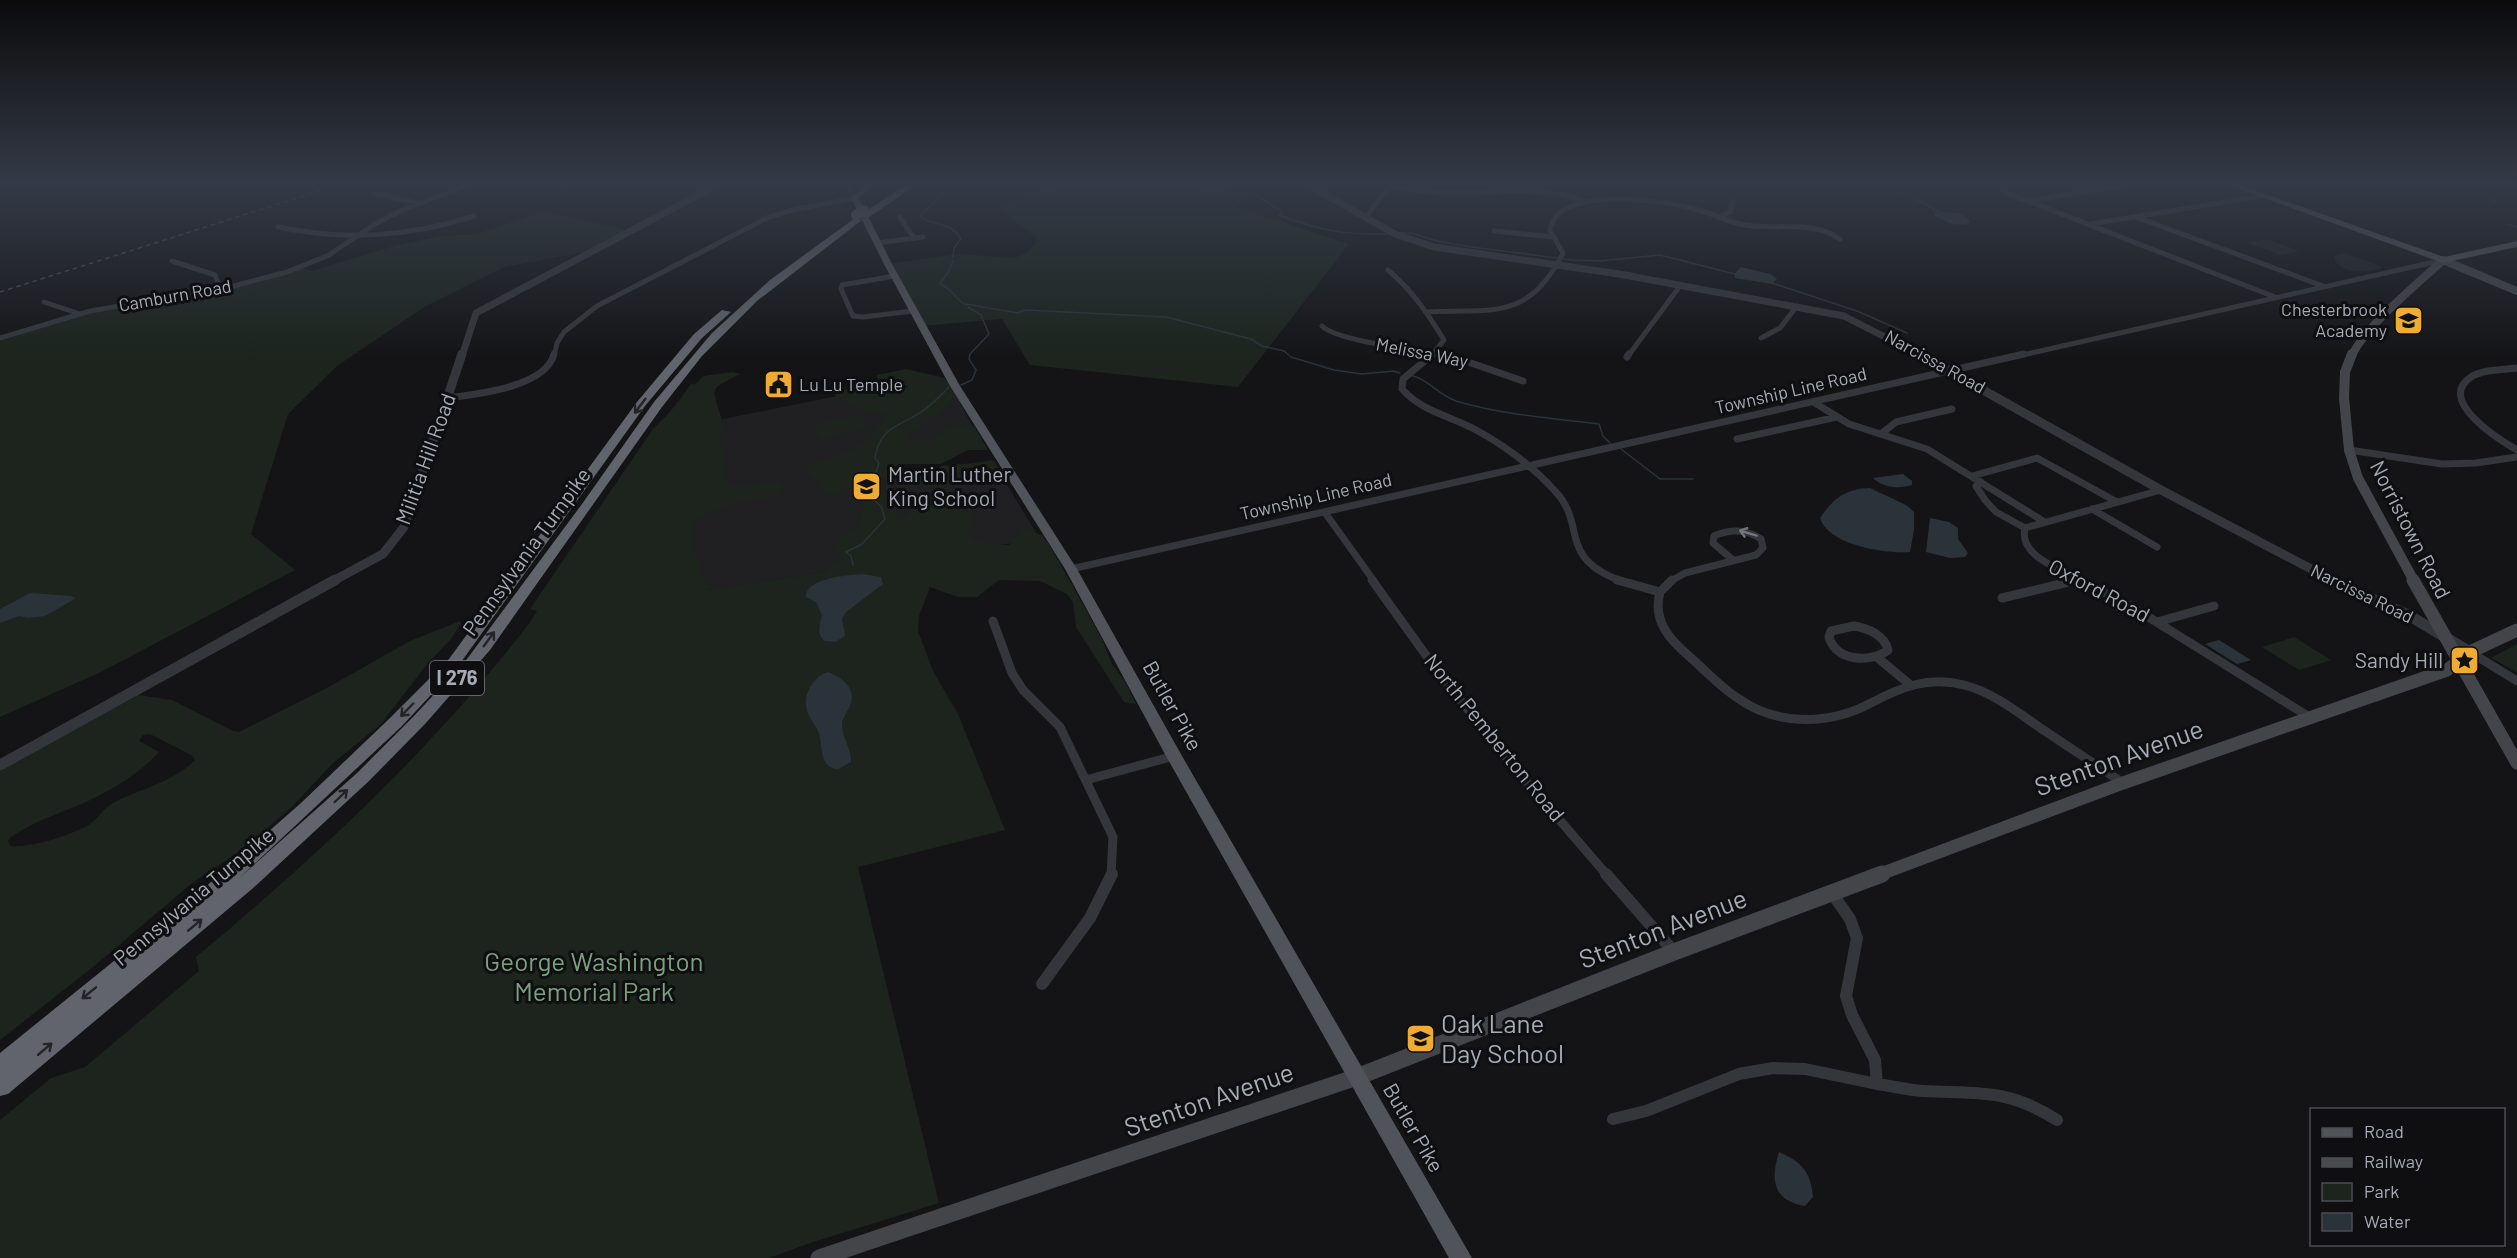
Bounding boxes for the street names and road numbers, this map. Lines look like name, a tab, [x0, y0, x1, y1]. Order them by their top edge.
street label: Camburn Road	[117, 274, 233, 316]
street label: Narcissa Road	[1881, 324, 1990, 398]
street label: Melissa Way	[1374, 332, 1470, 372]
street label: Township Line Road	[1713, 362, 1869, 418]
street label: Militia Hill Road	[389, 389, 460, 528]
street label: Norristown Road	[2366, 456, 2457, 603]
street label: Pennsylvania Turnpike	[456, 462, 595, 640]
street label: Township Line Road	[1238, 468, 1394, 524]
street label: Oxford Road	[2045, 553, 2154, 627]
street label: Narcissa Road	[2308, 559, 2417, 627]
street label: North Pemberton Road	[1420, 648, 1570, 826]
street label: Butler Pike	[1138, 656, 1208, 755]
road number: I 276	[430, 661, 484, 695]
street label: Stenton Avenue	[2030, 712, 2207, 801]
street label: Pennsylvania Turnpike	[108, 822, 278, 970]
street label: Stenton Avenue	[1574, 881, 1751, 974]
street label: Stenton Avenue	[1120, 1055, 1297, 1142]
street label: Butler Pike	[1379, 1078, 1450, 1176]

